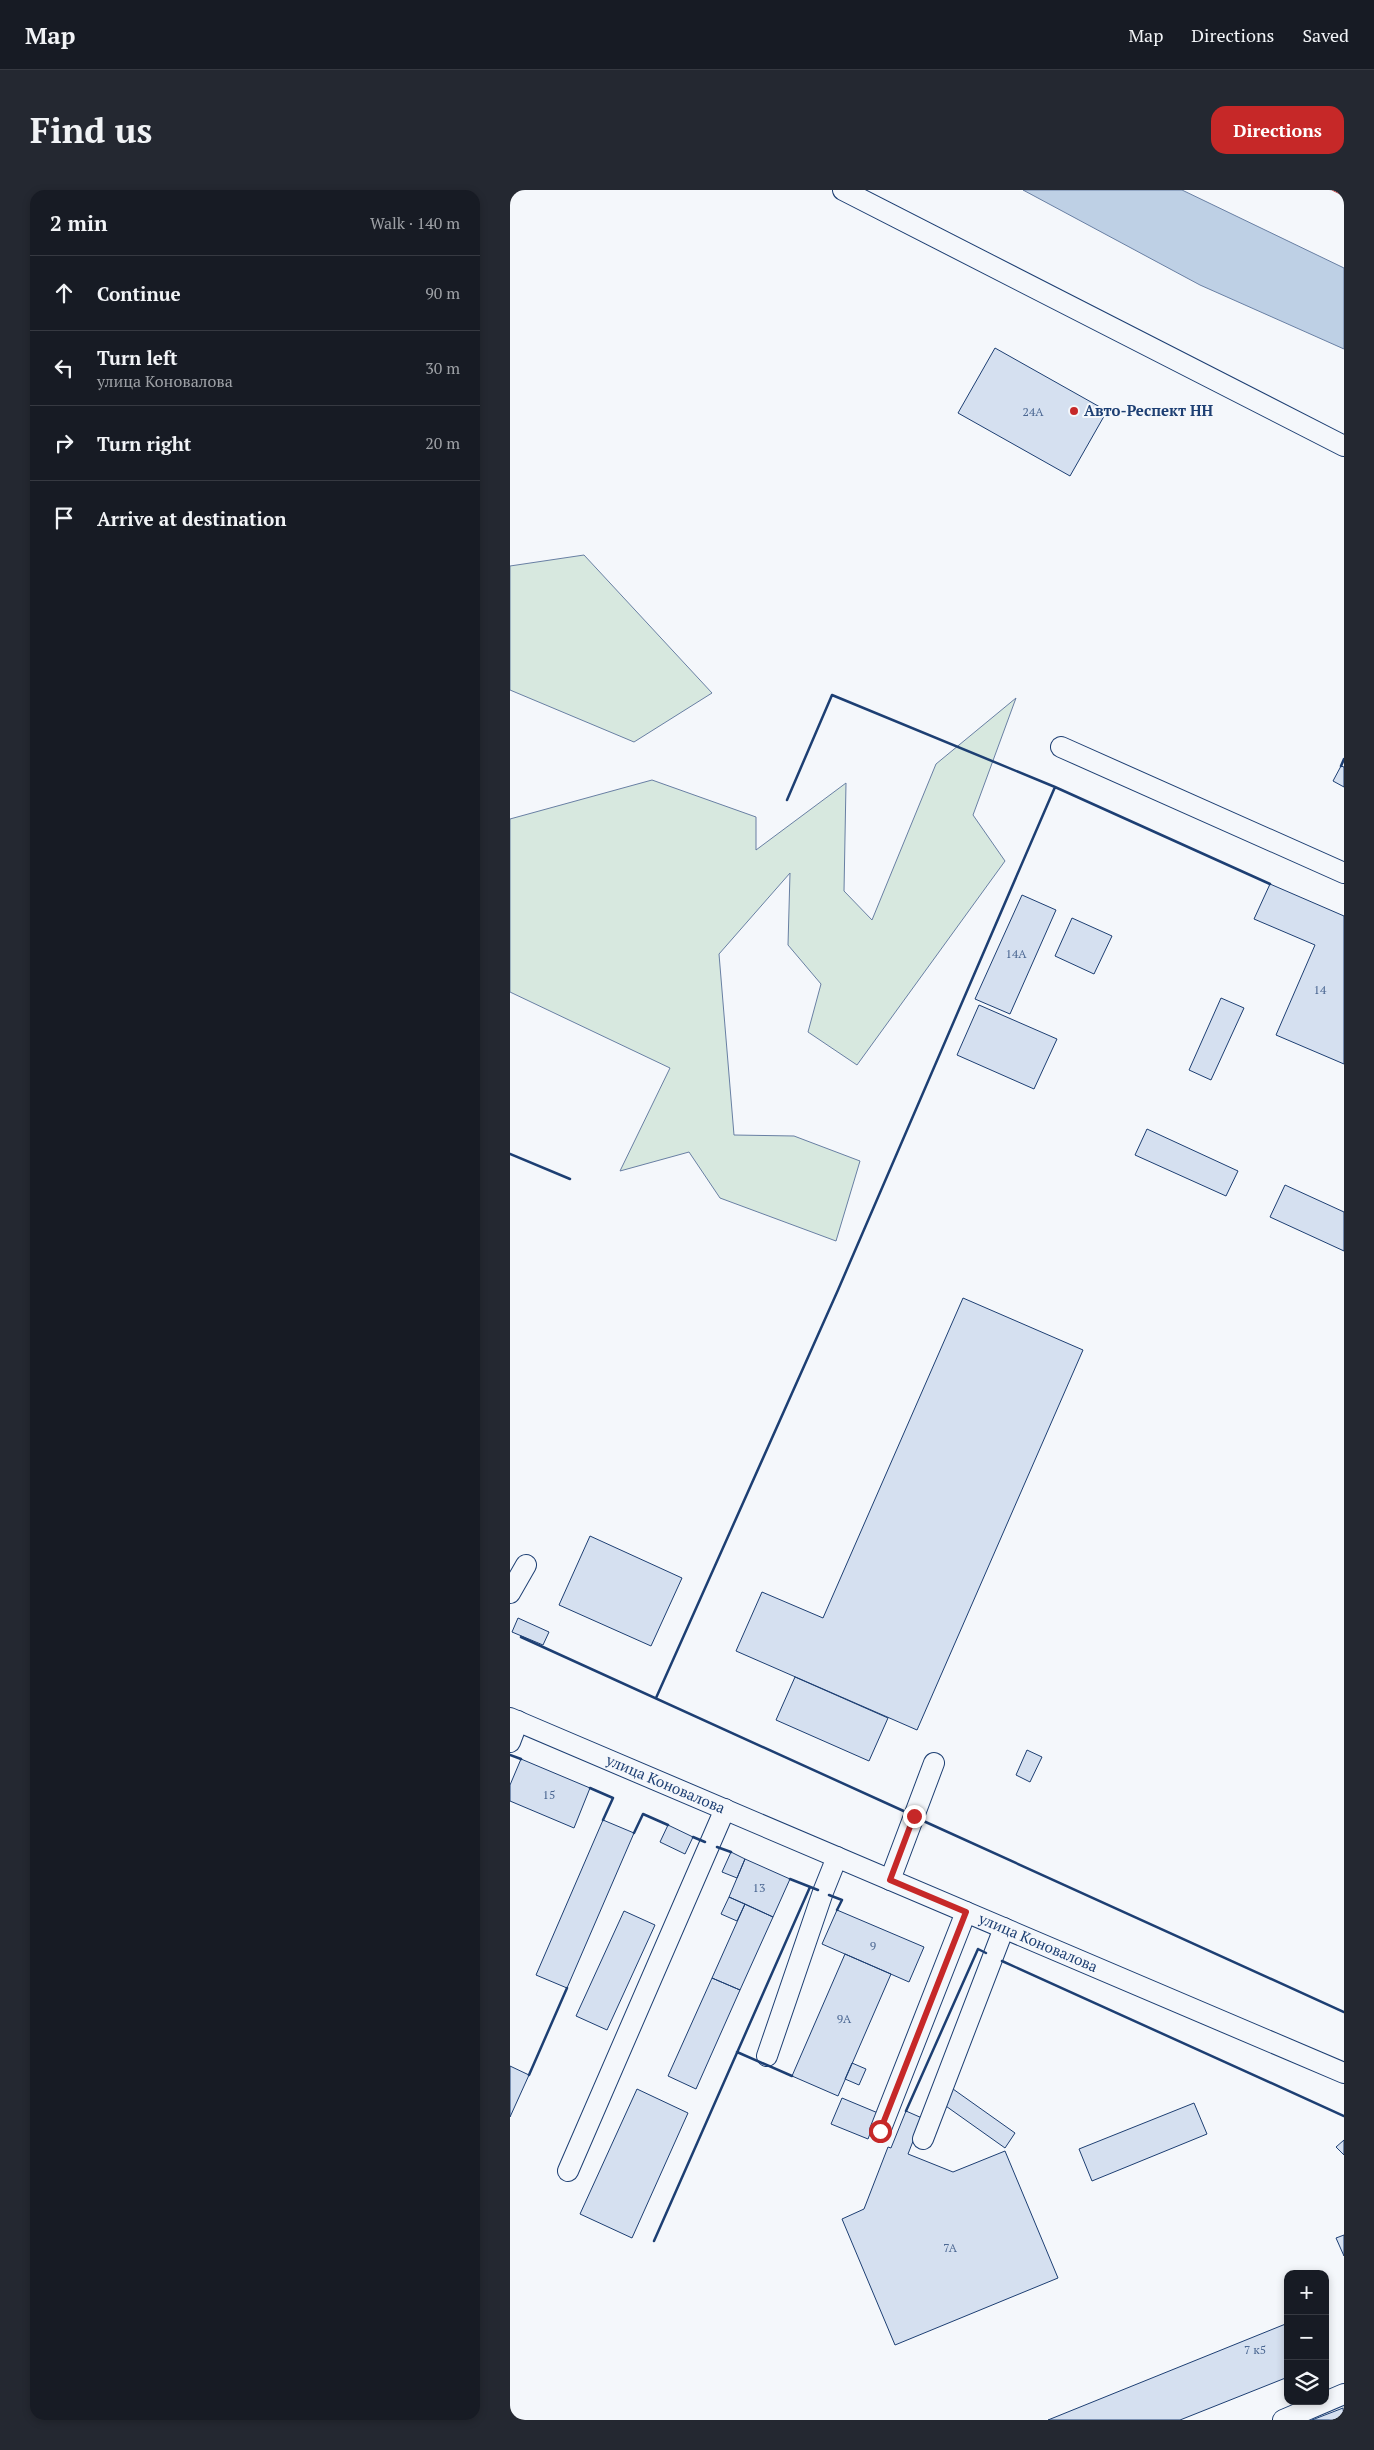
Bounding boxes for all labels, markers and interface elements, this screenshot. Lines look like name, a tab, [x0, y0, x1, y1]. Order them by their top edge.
text: Map	[25, 19, 75, 51]
text: Map	[1128, 23, 1163, 47]
text: Directions	[1191, 23, 1274, 47]
text: Saved	[1302, 23, 1349, 47]
button: Directions	[1211, 106, 1344, 154]
text: Find us	[30, 107, 152, 153]
text: 2 min	[50, 209, 107, 237]
text: Walk · 140 m	[370, 212, 460, 234]
icon: ahead	[50, 279, 78, 307]
text: Continue	[97, 281, 181, 306]
text: 90 m	[425, 282, 460, 304]
text: Turn left	[97, 345, 178, 370]
icon: left	[50, 354, 78, 382]
text: 30 m	[425, 357, 460, 379]
text: улица Коновалова	[97, 370, 233, 392]
place label: Авто-Респект НН	[1084, 400, 1213, 420]
house number: 24А	[1023, 404, 1044, 419]
marker: Авто-Респект НН	[1068, 405, 1080, 417]
icon: right	[50, 429, 78, 457]
text: Turn right	[97, 431, 191, 456]
text: 20 m	[425, 432, 460, 454]
icon: arrive	[50, 504, 78, 532]
text: Arrive at destination	[97, 506, 286, 531]
house number: 14А	[1006, 946, 1027, 961]
house number: 14	[1314, 982, 1327, 997]
street label: улица Коновалова	[602, 1749, 729, 1818]
house number: 15	[543, 1787, 555, 1802]
route end	[903, 1805, 926, 1828]
house number: 13	[753, 1880, 765, 1895]
street label: улица Коновалова	[975, 1907, 1101, 1976]
house number: 9	[870, 1938, 876, 1953]
house number: 9А	[837, 2011, 852, 2026]
route start	[869, 2120, 892, 2143]
house number: 7А	[943, 2240, 958, 2255]
map controls	[1284, 2270, 1329, 2405]
button: +	[1284, 2270, 1329, 2315]
button: −	[1284, 2315, 1329, 2360]
house number: 7 к5	[1244, 2342, 1266, 2357]
button: layers	[1284, 2360, 1329, 2405]

